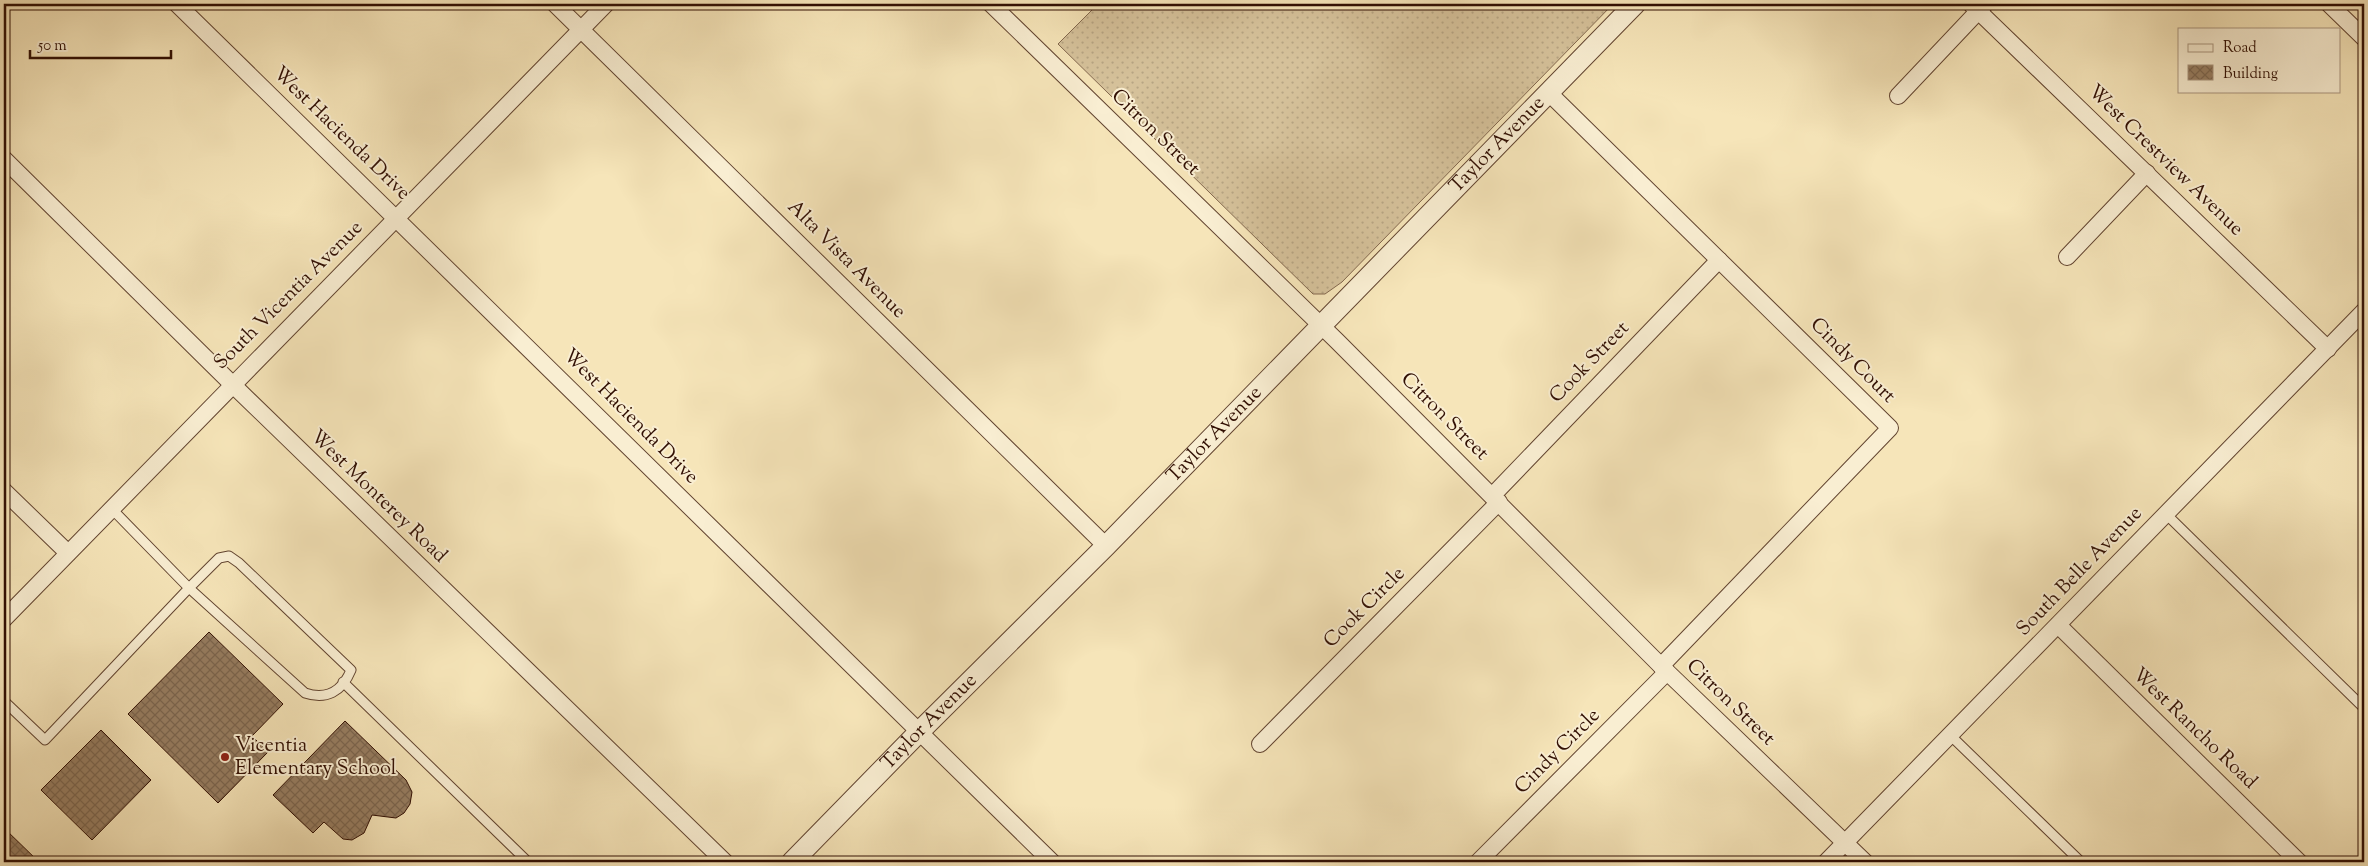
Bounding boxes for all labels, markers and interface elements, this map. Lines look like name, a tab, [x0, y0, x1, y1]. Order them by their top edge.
scale bar	[30, 28, 171, 60]
legend	[2178, 28, 2340, 92]
text: 50 m	[37, 36, 67, 57]
text: Road	[2223, 38, 2257, 59]
street label: West Hacienda Drive	[266, 60, 416, 208]
text: Building	[2223, 64, 2278, 85]
street label: West Crestview Avenue	[2080, 79, 2250, 243]
street label: Citron Street	[1104, 83, 1206, 183]
street label: Taylor Avenue	[1443, 90, 1552, 200]
street label: Alta Vista Avenue	[780, 194, 912, 326]
street label: South Vicentia Avenue	[208, 215, 370, 377]
street label: Cindy Court	[1803, 312, 1902, 411]
street label: Cook Street	[1543, 315, 1637, 411]
street label: West Hacienda Drive	[555, 342, 705, 492]
street label: Citron Street	[1393, 366, 1495, 468]
street label: Taylor Avenue	[1160, 379, 1269, 490]
street label: West Monterey Road	[303, 424, 453, 570]
street label: South Belle Avenue	[2010, 501, 2150, 643]
street label: Cook Circle	[1318, 561, 1412, 655]
street label: Citron Street	[1679, 653, 1781, 753]
street label: West Rancho Road	[2125, 661, 2263, 797]
street label: Taylor Avenue	[875, 667, 984, 777]
street label: Cindy Circle	[1508, 702, 1608, 802]
place label: Vicentia Elementary School	[235, 732, 397, 784]
marker: Vicentia Elementary School	[219, 751, 231, 763]

